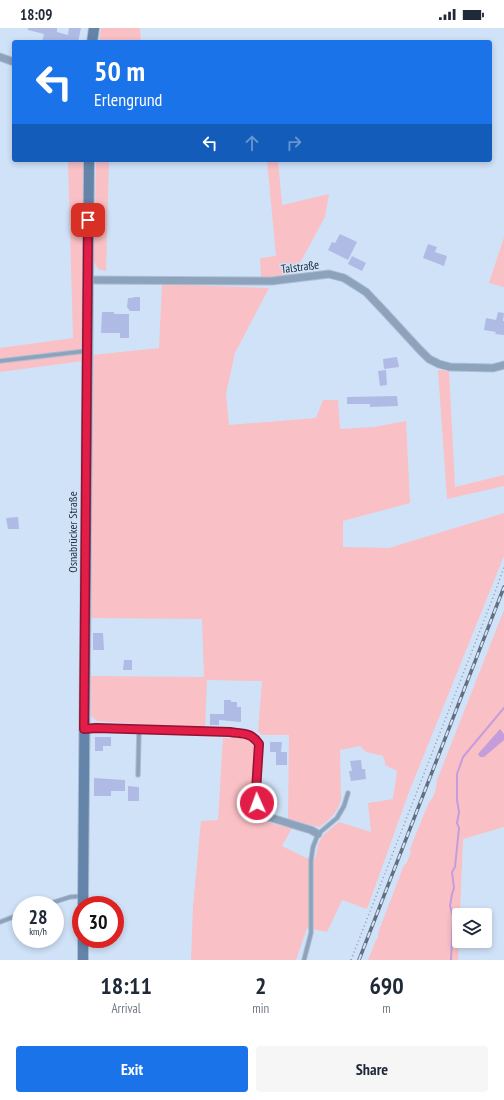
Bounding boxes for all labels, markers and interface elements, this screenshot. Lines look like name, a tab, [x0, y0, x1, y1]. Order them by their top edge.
text: 18:09	[20, 5, 52, 24]
text: 50 m	[94, 52, 145, 89]
icon: left	[28, 56, 80, 108]
text: Erlengrund	[94, 88, 162, 111]
icon: left	[199, 132, 221, 154]
icon: ahead	[241, 132, 263, 154]
icon: right	[283, 132, 305, 154]
pin	[71, 203, 105, 237]
icon: arrive	[77, 209, 99, 231]
street label: Talstraße	[280, 257, 320, 276]
street label: Osnabrücker Straße	[65, 491, 80, 573]
position arrow	[236, 782, 278, 824]
speed limit sign: 30	[72, 896, 124, 948]
text: 28	[28, 904, 48, 930]
map controls	[452, 908, 492, 948]
button: layers	[452, 908, 492, 948]
text: km/h	[29, 925, 47, 938]
text: 18:11	[100, 970, 152, 1001]
text: 2	[255, 970, 266, 1001]
text: 690	[369, 970, 404, 1001]
text: Arrival	[111, 1000, 141, 1017]
text: min	[252, 1000, 269, 1017]
text: m	[382, 1000, 391, 1017]
button: Exit	[16, 1046, 248, 1092]
button: Share	[256, 1046, 488, 1092]

